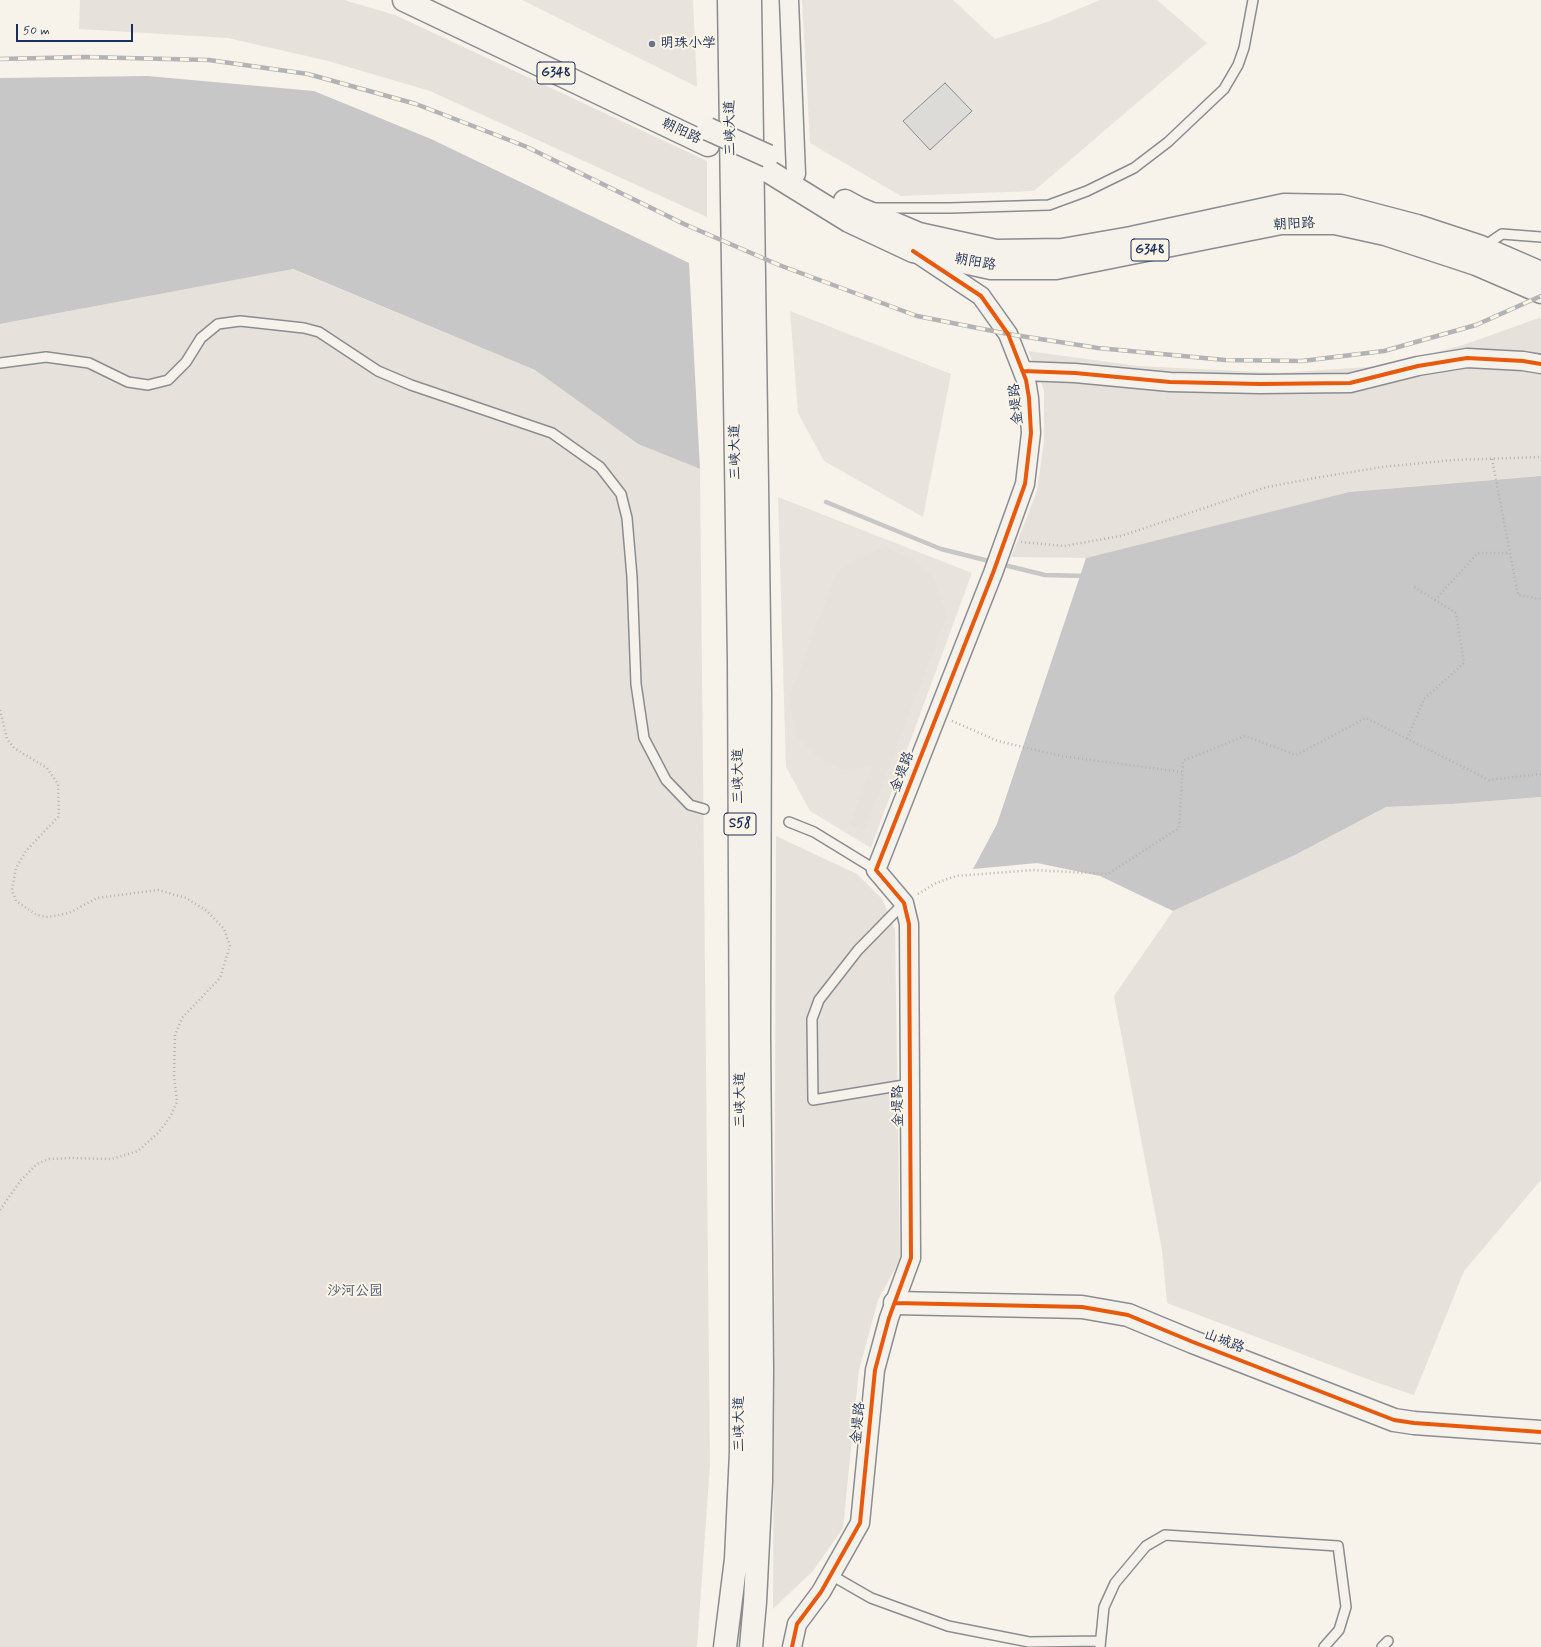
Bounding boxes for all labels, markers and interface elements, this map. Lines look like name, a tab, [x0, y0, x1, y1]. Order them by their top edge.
scale bar	[18, 16, 135, 42]
text: 50 m	[23, 23, 50, 39]
place label: 明珠小学	[660, 36, 716, 52]
marker: 明珠小学	[647, 39, 657, 49]
road number: G348	[537, 62, 575, 84]
street label: 三峡大道	[722, 100, 740, 156]
street label: 朝阳路	[658, 116, 704, 148]
street label: 朝阳路	[1273, 216, 1315, 234]
road number: G348	[1131, 239, 1169, 261]
street label: 朝阳路	[953, 251, 997, 275]
street label: 金堤路	[1006, 382, 1028, 426]
street label: 三峡大道	[727, 424, 745, 480]
street label: 三峡大道	[731, 748, 747, 804]
street label: 金堤路	[888, 749, 918, 795]
road number: S58	[724, 813, 756, 835]
street label: 三峡大道	[733, 1072, 749, 1128]
street label: 金堤路	[891, 1085, 907, 1127]
park label: 沙河公园	[327, 1284, 383, 1300]
street label: 山城路	[1201, 1327, 1247, 1357]
street label: 三峡大道	[732, 1396, 748, 1452]
street label: 金堤路	[849, 1401, 869, 1445]

